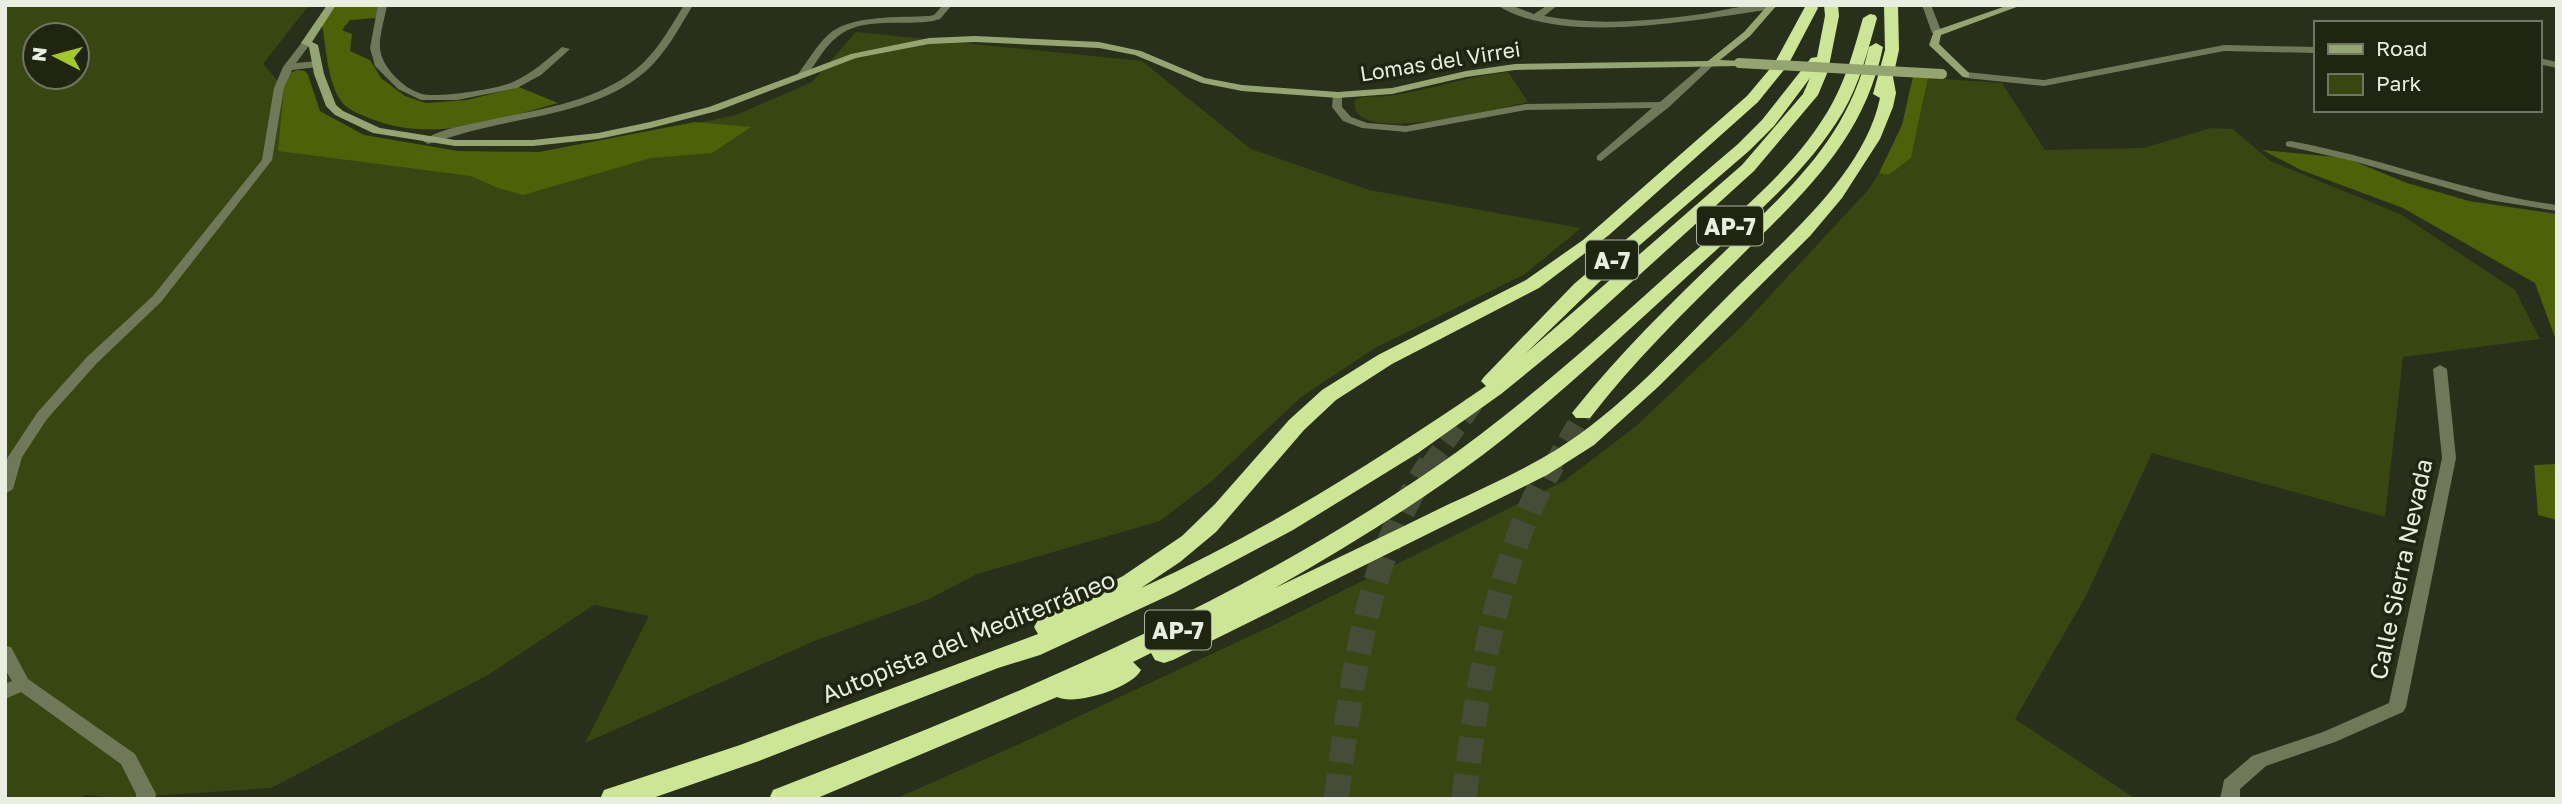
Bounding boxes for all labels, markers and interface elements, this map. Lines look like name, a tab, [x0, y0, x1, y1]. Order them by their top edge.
north arrow	[21, 21, 91, 91]
legend	[2314, 21, 2541, 112]
street label: Lomas del Virrei	[1358, 35, 1522, 87]
text: Road	[2376, 35, 2427, 61]
text: N	[26, 46, 51, 63]
text: Park	[2376, 70, 2422, 96]
road number: AP-7	[1697, 206, 1763, 246]
road number: A-7	[1586, 241, 1638, 280]
street label: Calle Sierra Nevada	[2362, 456, 2438, 682]
street label: Autopista del Mediterráneo	[817, 564, 1119, 708]
road number: AP-7	[1145, 610, 1211, 650]

